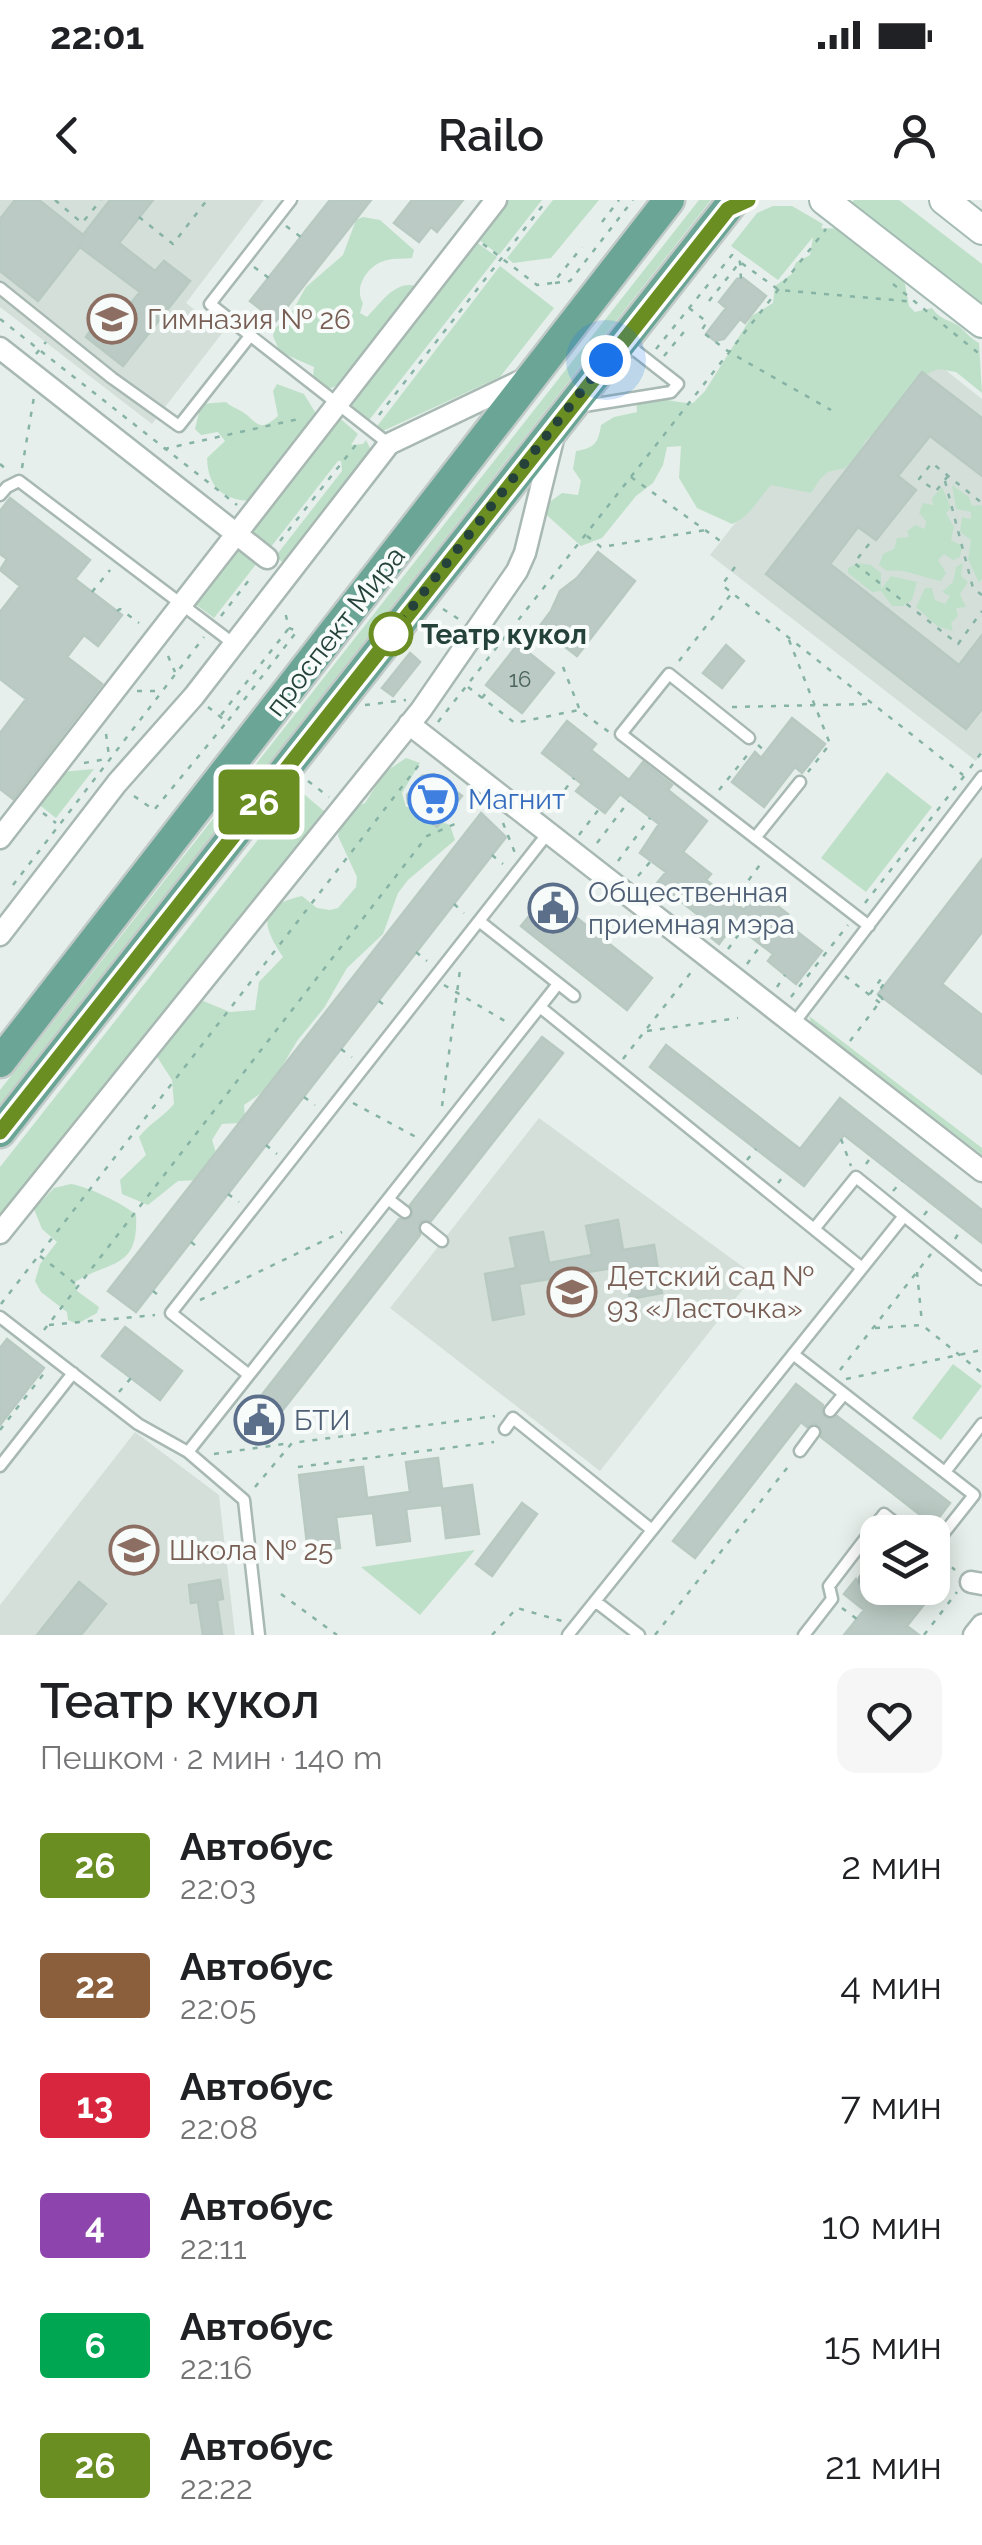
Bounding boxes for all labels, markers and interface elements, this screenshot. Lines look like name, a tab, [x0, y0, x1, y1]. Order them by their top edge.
text: 22:01	[50, 13, 144, 58]
icon: back	[40, 108, 95, 163]
icon: person	[887, 108, 942, 163]
text: Railo	[438, 109, 544, 162]
school or university icon: Гимназия № 26	[86, 293, 138, 345]
place label: Гимназия № 26	[147, 303, 351, 336]
your location	[581, 335, 631, 385]
street label: проспект Мира	[259, 540, 412, 723]
marker: Театр кукол	[370, 613, 412, 655]
place label: Театр кукол	[421, 618, 587, 651]
house number: 16	[509, 666, 531, 692]
line badge: 26	[214, 770, 304, 834]
supermarket icon: Магнит	[407, 773, 459, 825]
text: 26	[239, 782, 280, 823]
place label: Магнит	[468, 783, 565, 816]
place label: Общественная приемная мэра	[588, 876, 795, 941]
public building icon: Общественная приемная мэра	[527, 882, 579, 934]
place label: Детский сад № 93 «Ласточка»	[607, 1260, 814, 1325]
school or university icon: Детский сад № 93 «Ласточка»	[546, 1266, 598, 1318]
public building icon: БТИ	[233, 1394, 285, 1446]
place label: БТИ	[294, 1404, 351, 1437]
map controls	[860, 1515, 950, 1605]
button: layers	[860, 1515, 950, 1605]
school or university icon: Школа № 25	[108, 1524, 160, 1576]
place label: Школа № 25	[169, 1534, 333, 1567]
button: heart	[837, 1668, 942, 1773]
text: Театр кукол	[40, 1673, 320, 1729]
text: Пешком · 2 мин · 140 m	[40, 1739, 382, 1776]
text: Автобус	[180, 1824, 334, 1869]
text: 2 мин	[841, 1843, 942, 1888]
text: 26	[75, 1845, 116, 1886]
text: 22:03	[180, 1869, 256, 1906]
text: Автобус	[180, 1944, 334, 1989]
text: 4 мин	[840, 1963, 942, 2008]
text: 22	[75, 1965, 115, 2006]
text: 22:05	[180, 1989, 256, 2026]
text: Автобус	[180, 2064, 334, 2109]
text: 7 мин	[841, 2083, 942, 2128]
text: 13	[77, 2085, 113, 2126]
text: 22:08	[180, 2109, 258, 2146]
text: Автобус	[180, 2184, 334, 2229]
text: 10 мин	[821, 2203, 942, 2248]
text: 4	[85, 2205, 105, 2246]
text: 22:11	[180, 2229, 247, 2266]
text: Автобус	[180, 2304, 334, 2349]
text: 15 мин	[824, 2323, 942, 2368]
text: 6	[84, 2325, 106, 2366]
text: 22:16	[180, 2349, 252, 2386]
text: Автобус	[180, 2424, 334, 2469]
text: 21 мин	[825, 2443, 942, 2488]
text: 26	[75, 2445, 116, 2486]
text: 22:22	[180, 2469, 253, 2506]

